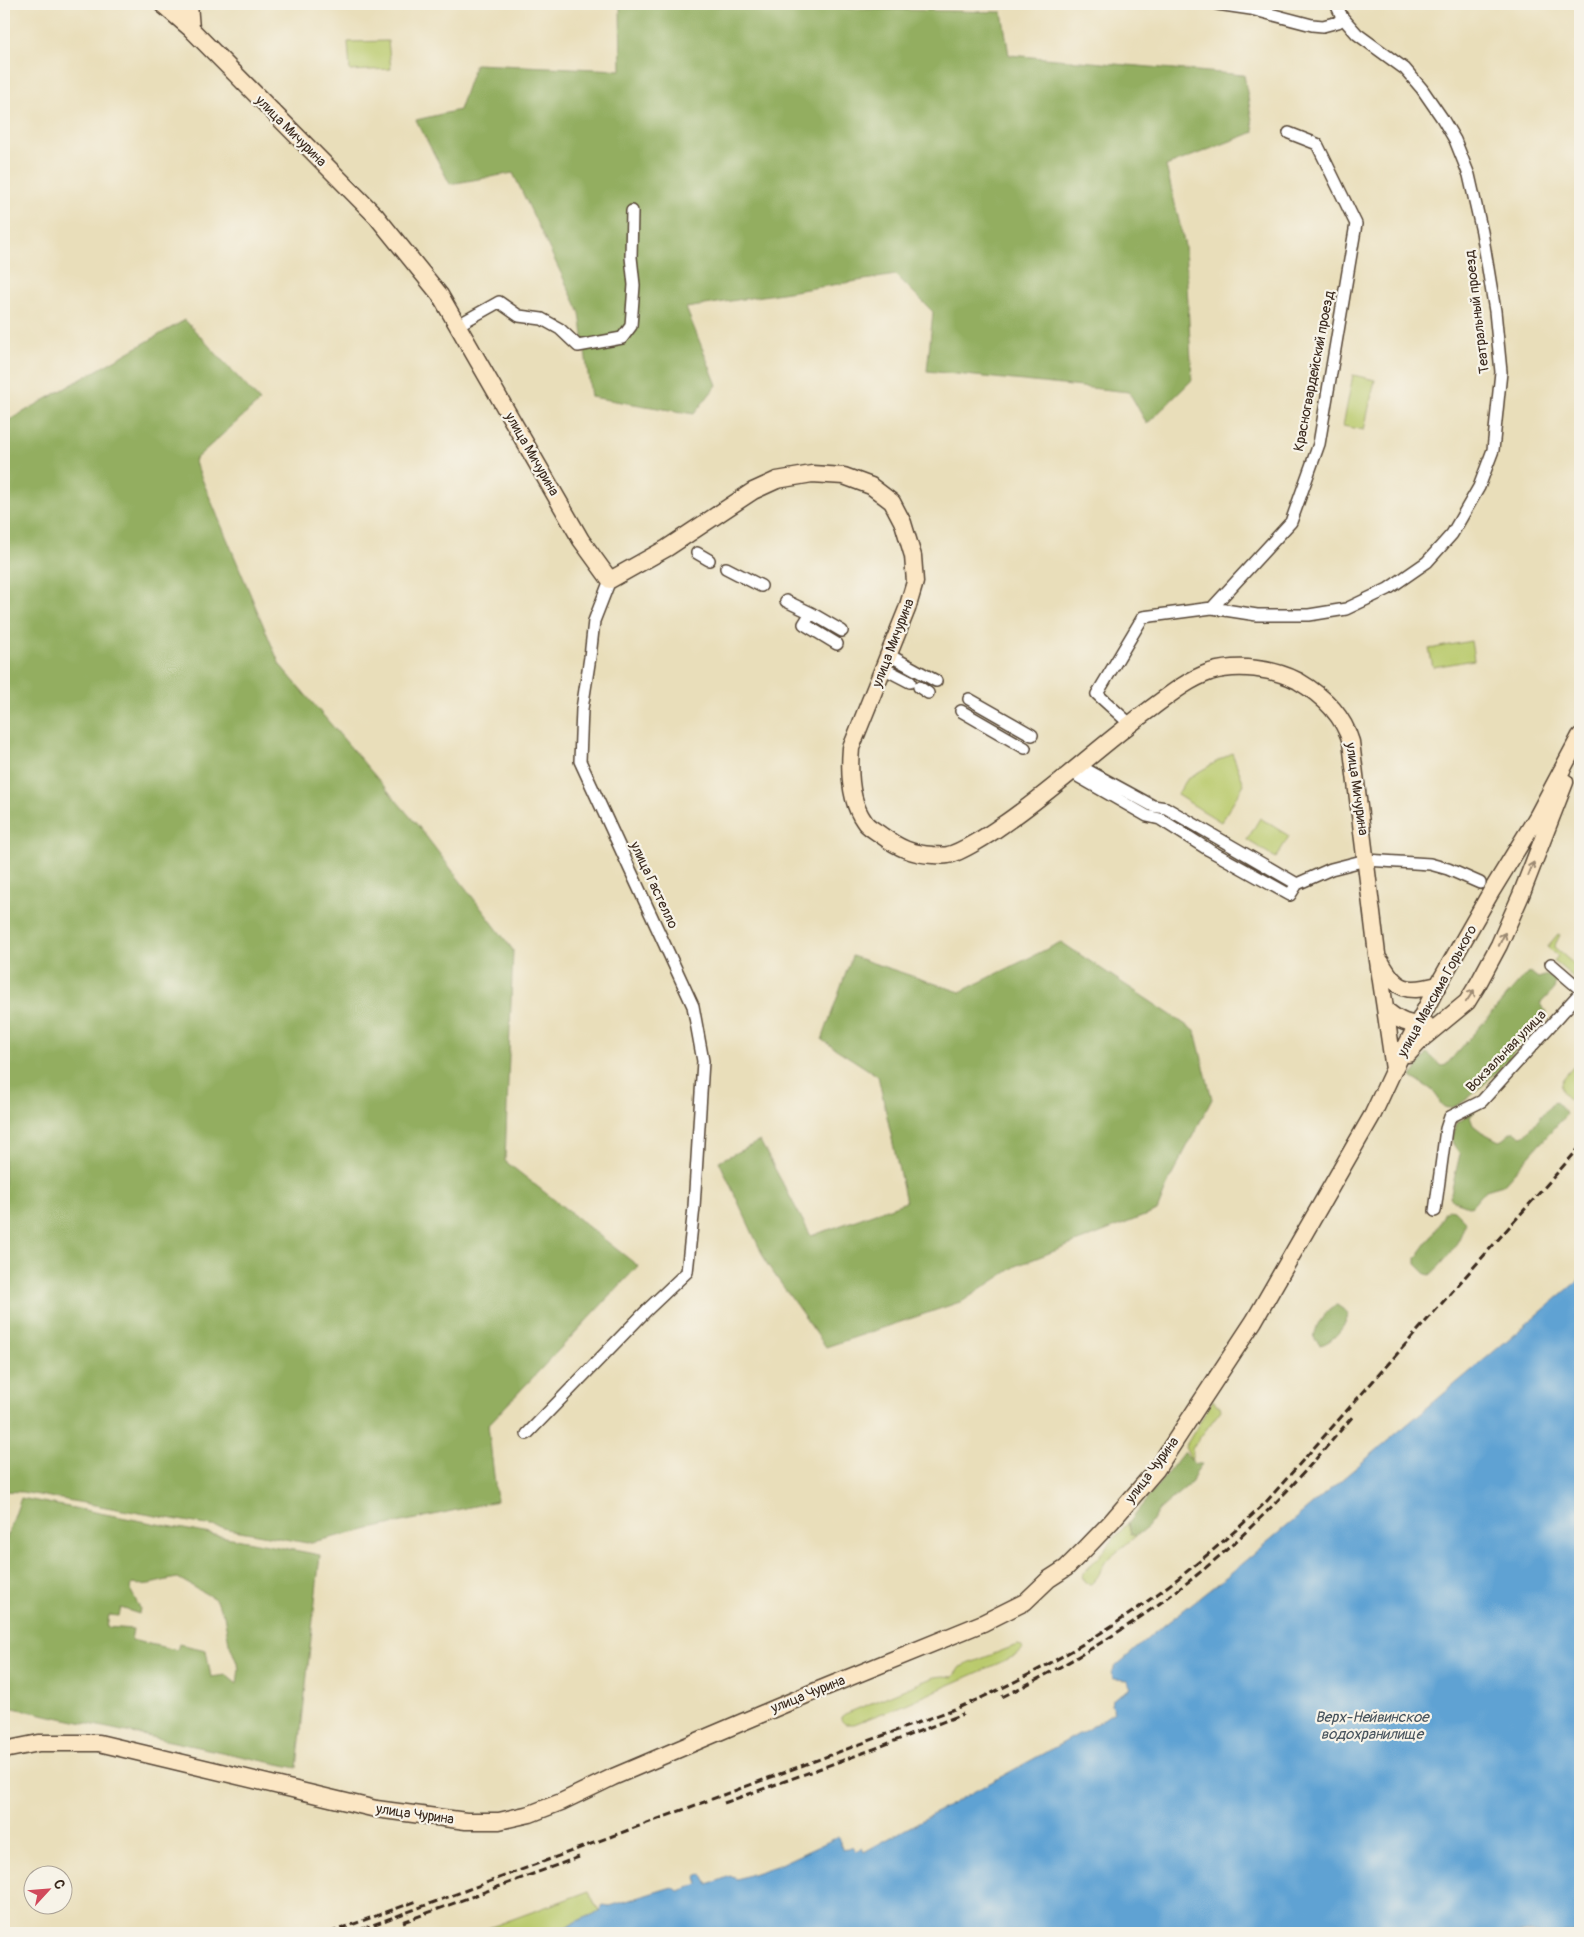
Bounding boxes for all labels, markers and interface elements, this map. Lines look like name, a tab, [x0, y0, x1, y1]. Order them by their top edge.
street label: улица Мичурина	[251, 91, 330, 170]
street label: Театральный проезд	[1461, 249, 1493, 375]
street label: Красногвардейский проезд	[1290, 289, 1338, 453]
street label: улица Мичурина	[501, 408, 563, 499]
street label: улица Мичурина	[868, 596, 918, 691]
street label: улица Мичурина	[1342, 740, 1372, 837]
street label: улица Гастелло	[626, 838, 682, 932]
one-way arrow	[1527, 862, 1537, 877]
street label: улица Максима Горького	[1393, 922, 1481, 1061]
one-way arrow	[1497, 932, 1507, 947]
one-way arrow	[1465, 989, 1475, 1003]
street label: Вокзальная улица	[1462, 1006, 1550, 1096]
street label: улица Чурина	[1121, 1433, 1182, 1507]
street label: улица Чурина	[767, 1671, 848, 1717]
water label: Верх-Нейвинское водохранилище	[1315, 1708, 1430, 1744]
street label: улица Чурина	[374, 1800, 455, 1828]
north arrow	[22, 1864, 72, 1914]
text: С	[50, 1877, 69, 1892]

